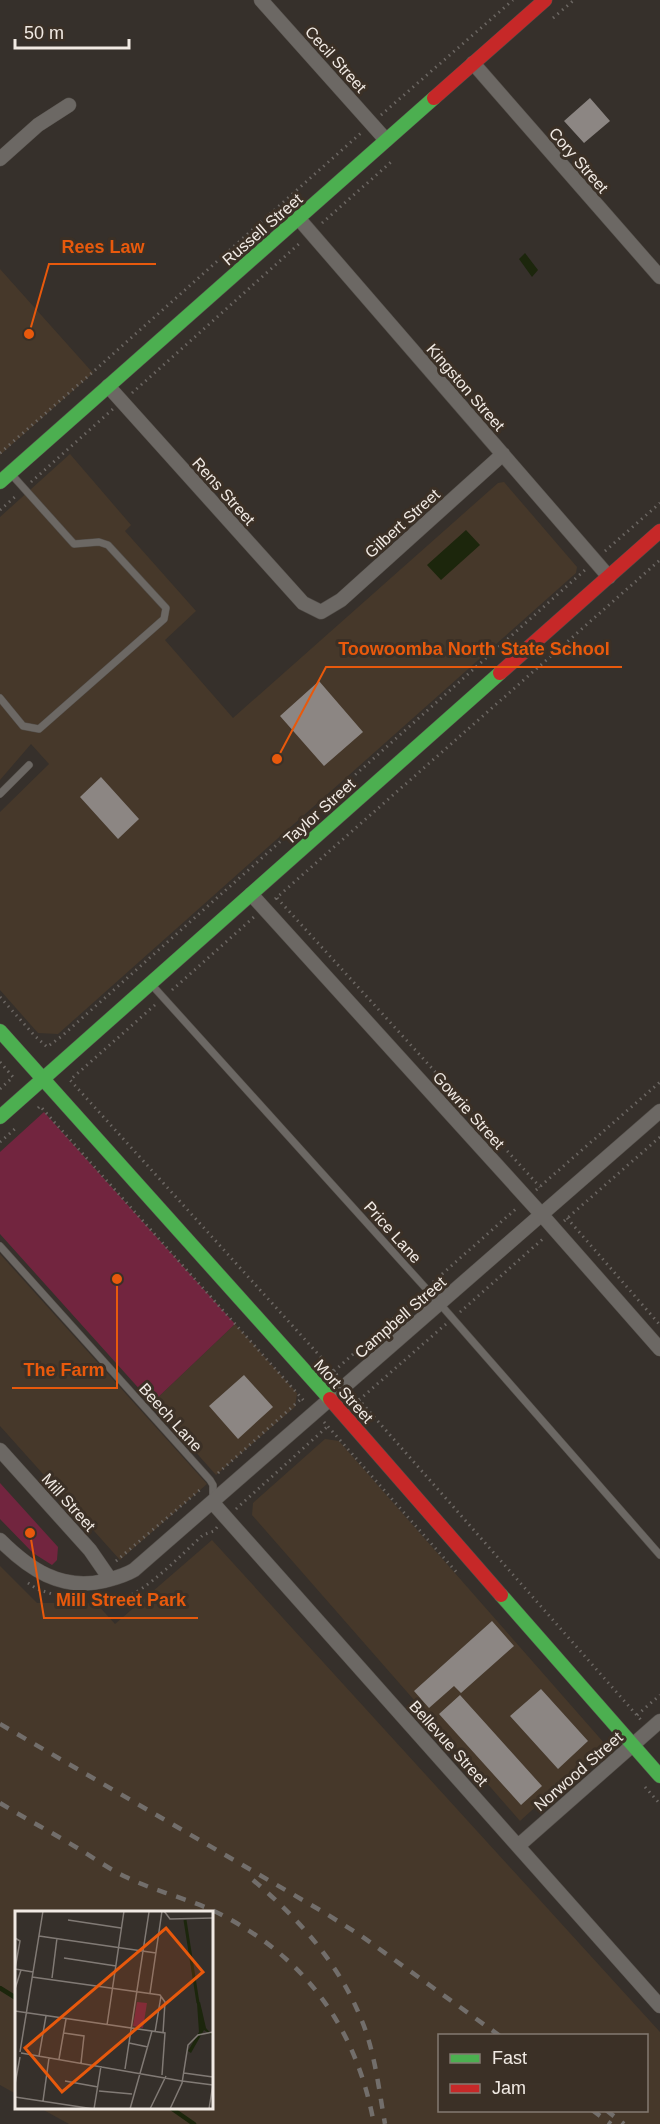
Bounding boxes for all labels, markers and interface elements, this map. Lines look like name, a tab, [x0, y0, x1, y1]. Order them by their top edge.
scale bar	[15, 12, 129, 50]
text: 50 m	[24, 23, 64, 43]
street label: Cecil Street	[302, 23, 370, 96]
street label: Cory Street	[546, 124, 612, 197]
street label: Russell Street	[219, 190, 306, 268]
callout: Rees Law	[49, 228, 156, 264]
text: Rees Law	[61, 237, 146, 257]
street label: Kingston Street	[423, 340, 508, 435]
street label: Rens Street	[189, 454, 259, 529]
street label: Gilbert Street	[362, 485, 443, 561]
callout: Toowoomba North State School	[326, 631, 622, 667]
text: Toowoomba North State School	[338, 639, 610, 659]
street label: Taylor Street	[280, 775, 359, 848]
street label: Gowrie Street	[430, 1068, 508, 1153]
street label: Price Lane	[361, 1198, 425, 1267]
street label: Campbell Street	[351, 1273, 450, 1361]
callout: The Farm	[12, 1352, 117, 1388]
street label: Mort Street	[311, 1356, 377, 1427]
text: The Farm	[23, 1360, 105, 1380]
street label: Beech Lane	[136, 1380, 206, 1455]
street label: Mill Street	[39, 1470, 99, 1535]
callout: Mill Street Park	[44, 1582, 198, 1618]
text: Mill Street Park	[56, 1590, 187, 1610]
street label: Bellevue Street	[406, 1697, 492, 1790]
street label: Norwood Street	[531, 1728, 626, 1814]
inset map	[15, 1911, 213, 2109]
legend	[438, 2034, 648, 2112]
text: Fast	[492, 2048, 527, 2068]
text: Jam	[492, 2078, 526, 2098]

